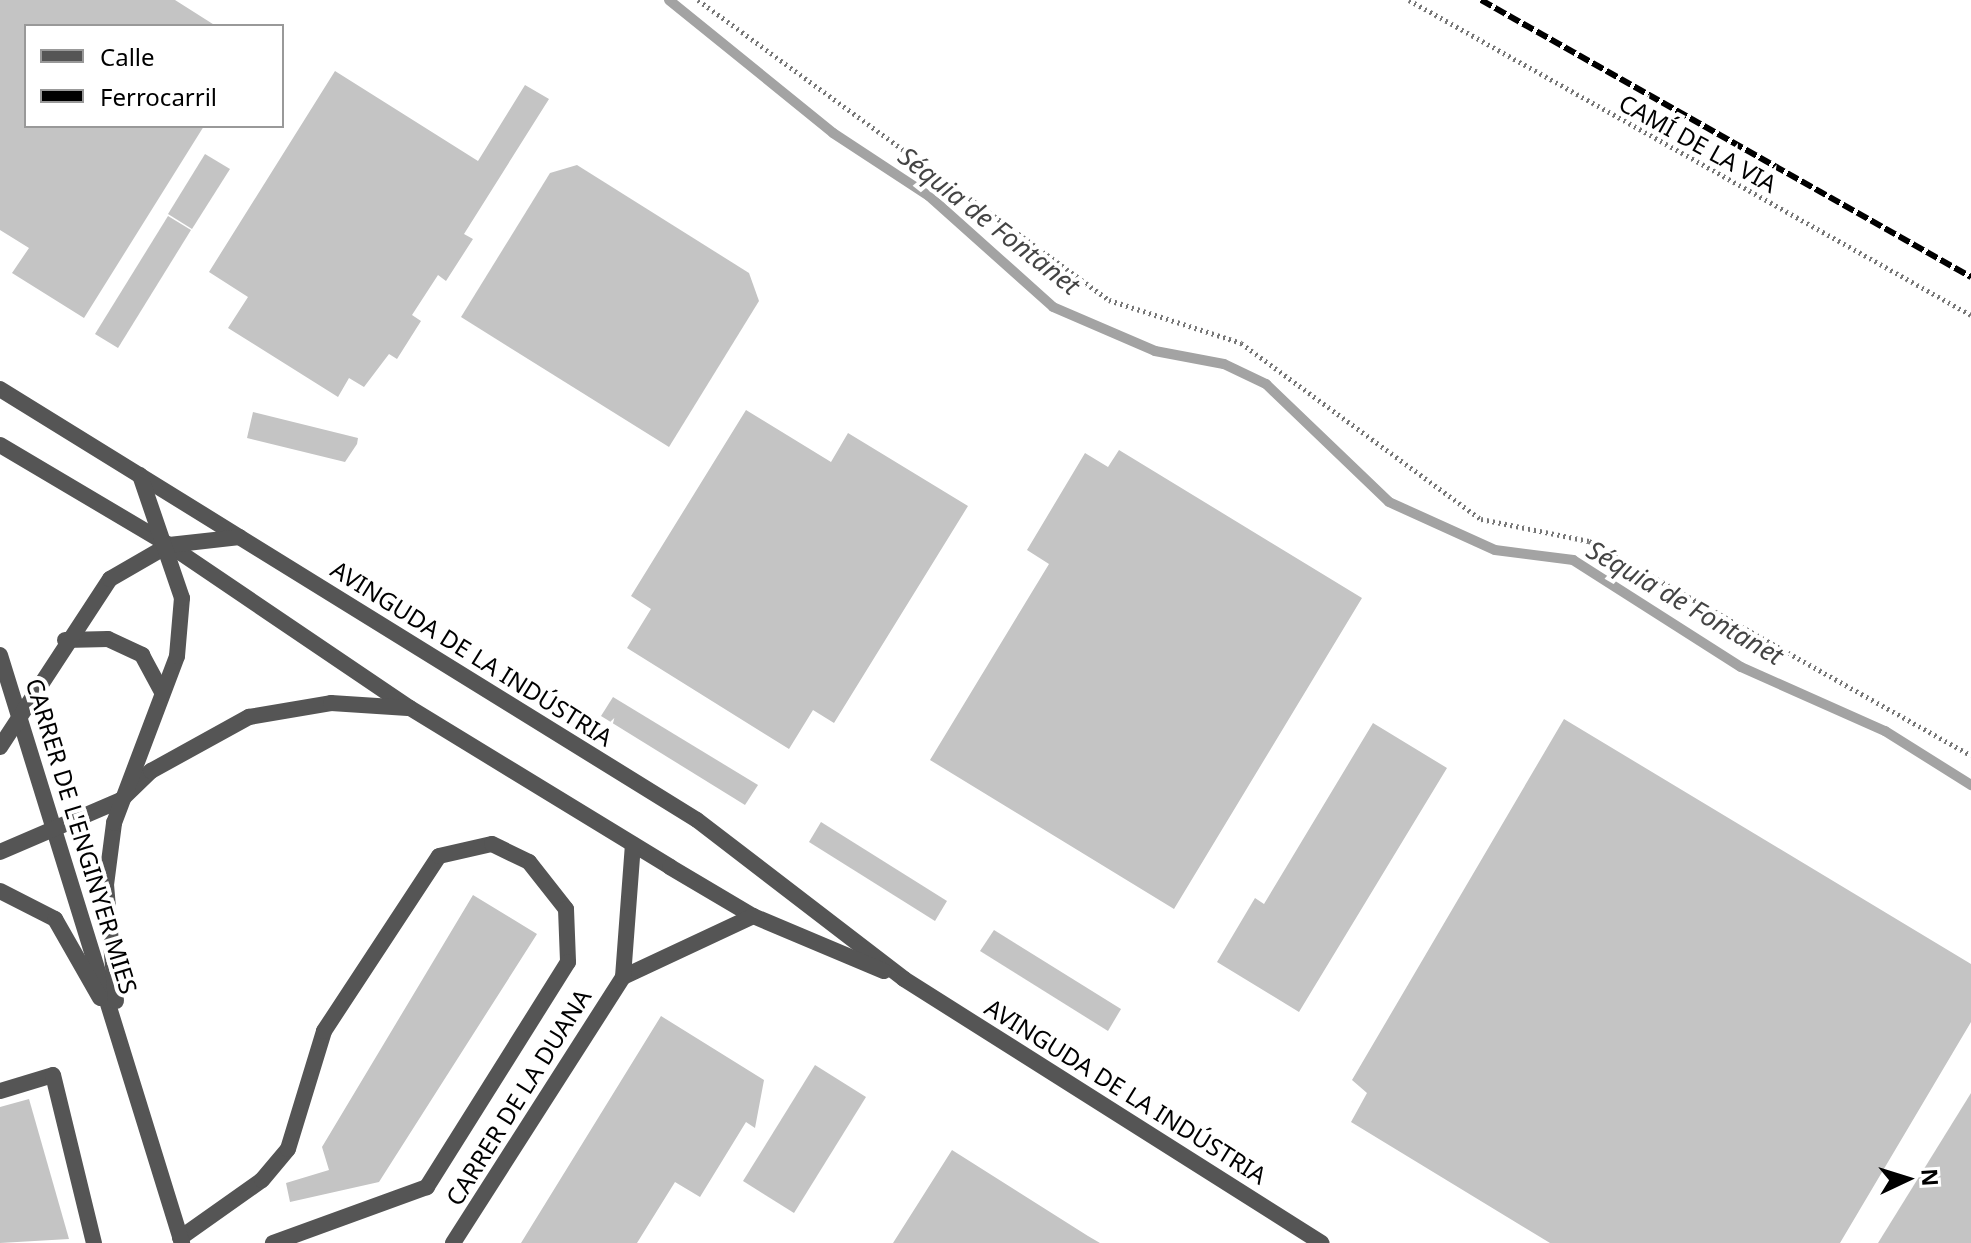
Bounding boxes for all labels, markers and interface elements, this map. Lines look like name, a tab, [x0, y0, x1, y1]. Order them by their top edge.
legend	[24, 24, 284, 128]
text: Calle	[100, 40, 155, 73]
text: Ferrocarril	[100, 80, 217, 113]
street label: CAMÍ DE LA VIA	[1614, 88, 1782, 198]
water label: Séquia de Fontanet	[892, 141, 1086, 301]
water label: Séquia de Fontanet	[1581, 534, 1789, 672]
street label: AVINGUDA DE LA INDÚSTRIA	[326, 554, 618, 752]
street label: CARRER DE L'ENGINYER MIES	[20, 675, 144, 997]
street label: CARRER DE LA DUANA	[440, 983, 596, 1211]
street label: AVINGUDA DE LA INDÚSTRIA	[980, 992, 1272, 1190]
north arrow	[1867, 1139, 1947, 1219]
text: N	[1915, 1167, 1947, 1187]

